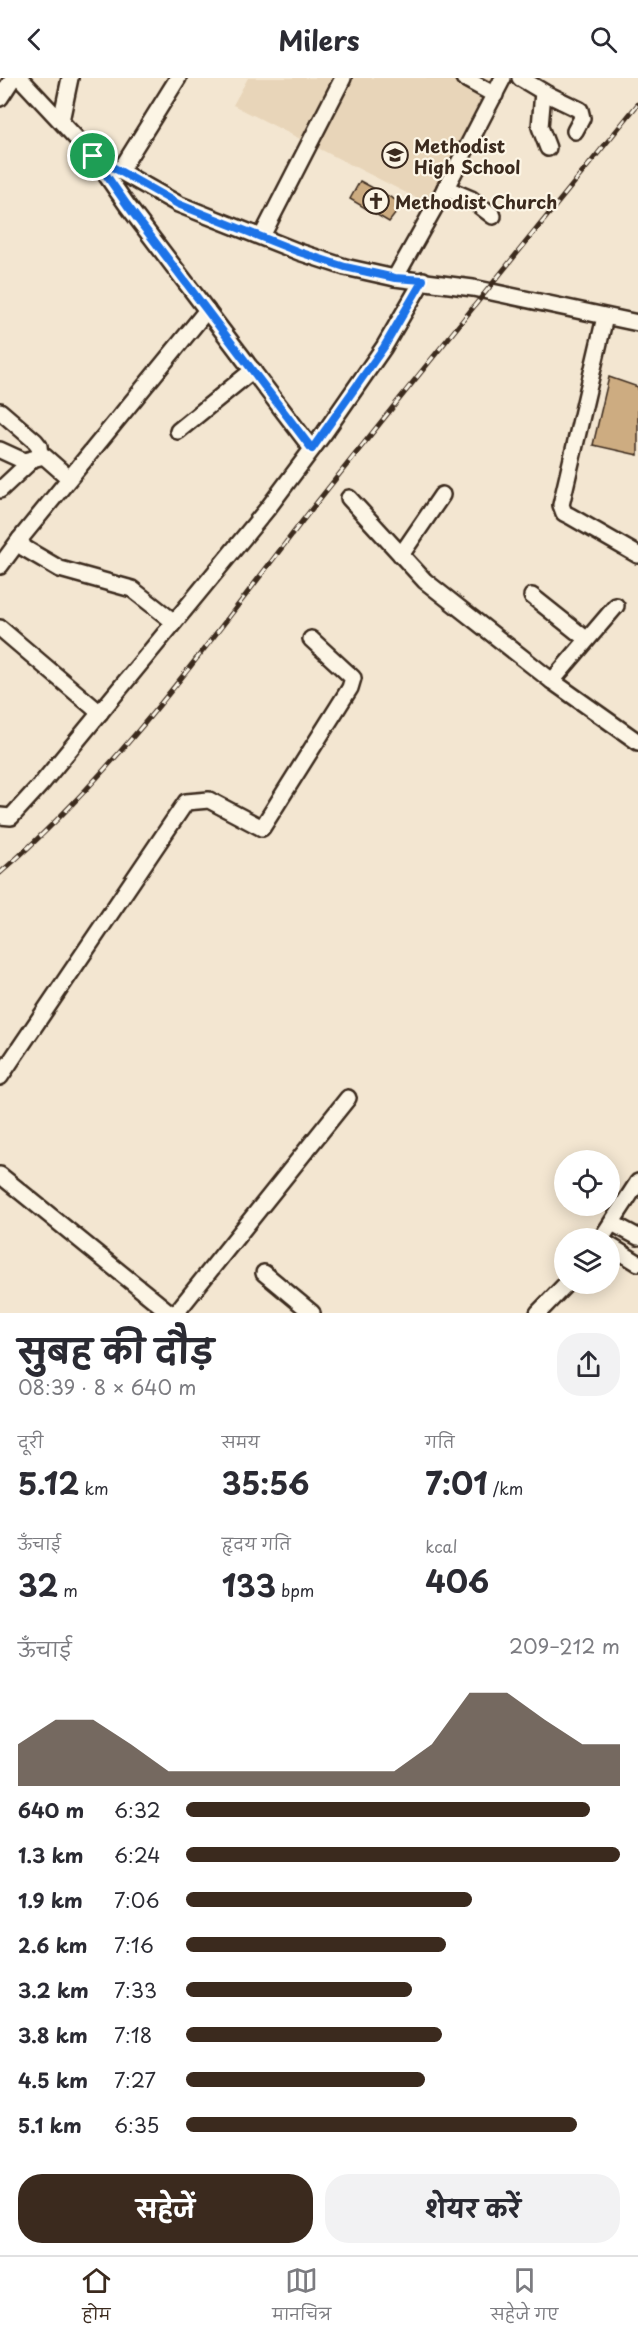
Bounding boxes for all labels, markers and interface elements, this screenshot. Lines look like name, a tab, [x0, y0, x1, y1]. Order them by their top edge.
text: Milers	[278, 19, 360, 60]
icon: back	[18, 23, 51, 56]
icon: search	[587, 23, 620, 56]
pin	[67, 130, 118, 181]
place label: Methodist High School	[414, 132, 520, 180]
icon: arrive	[76, 139, 109, 172]
school or university icon: Methodist High School	[380, 140, 410, 170]
church icon: Methodist Church	[361, 186, 391, 216]
place label: Methodist Church	[395, 188, 557, 215]
map controls	[554, 1150, 620, 1294]
button: locate	[554, 1150, 620, 1216]
button: layers	[554, 1228, 620, 1294]
text: सुबह की दौड़	[18, 1324, 214, 1374]
button: share	[557, 1333, 620, 1396]
text: 08:39 · 8 × 640 m	[18, 1372, 197, 1402]
text: दूरी	[18, 1429, 43, 1453]
text: समय	[222, 1429, 260, 1453]
text: गति	[425, 1429, 454, 1453]
text: 5.12	[18, 1460, 79, 1505]
text: 35:56	[222, 1460, 309, 1505]
text: 7:01	[425, 1460, 488, 1505]
text: km	[79, 1476, 108, 1500]
text: /km	[488, 1476, 523, 1500]
text: ऊँचाई	[18, 1531, 61, 1555]
text: हृदय गति	[222, 1531, 291, 1555]
text: kcal	[425, 1534, 457, 1558]
text: 406	[425, 1558, 489, 1603]
text: 32	[18, 1562, 58, 1607]
text: 133	[222, 1562, 276, 1607]
text: m	[58, 1578, 78, 1602]
text: bpm	[276, 1578, 314, 1602]
text: 209–212 m	[509, 1631, 620, 1661]
text: ऊँचाई	[18, 1634, 72, 1664]
text: 640 m	[18, 1795, 84, 1825]
text: 6:32	[114, 1795, 161, 1825]
text: 1.3 km	[18, 1840, 84, 1870]
text: 6:24	[114, 1840, 161, 1870]
text: 1.9 km	[18, 1885, 83, 1915]
text: 7:06	[114, 1885, 159, 1915]
text: 2.6 km	[18, 1930, 87, 1960]
text: 7:16	[114, 1930, 154, 1960]
text: 3.2 km	[18, 1975, 89, 2005]
text: 7:33	[114, 1975, 157, 2005]
text: 3.8 km	[18, 2020, 88, 2050]
text: 7:18	[114, 2020, 152, 2050]
text: 4.5 km	[18, 2065, 88, 2095]
text: 7:27	[114, 2065, 156, 2095]
text: 5.1 km	[18, 2110, 82, 2140]
text: 6:35	[114, 2110, 159, 2140]
button: सहेजें	[18, 2174, 313, 2243]
button: शेयर करें	[325, 2174, 620, 2243]
tab: होम	[80, 2264, 113, 2332]
tab: मानचित्र	[272, 2264, 331, 2332]
tab: सहेजे गए	[491, 2264, 558, 2332]

